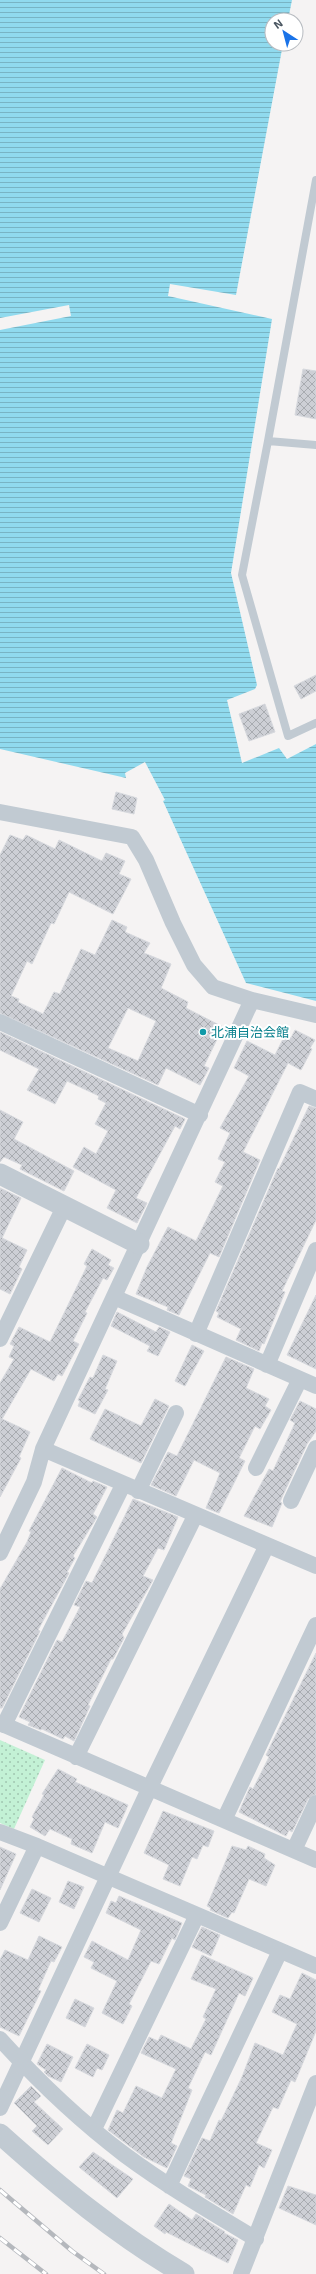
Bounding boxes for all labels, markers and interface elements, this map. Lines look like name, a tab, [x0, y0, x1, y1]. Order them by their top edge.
north arrow	[264, 12, 304, 52]
text: N	[271, 16, 285, 31]
place label: 北浦自治会館	[211, 1024, 289, 1040]
marker: 北浦自治会館	[198, 1027, 208, 1037]

